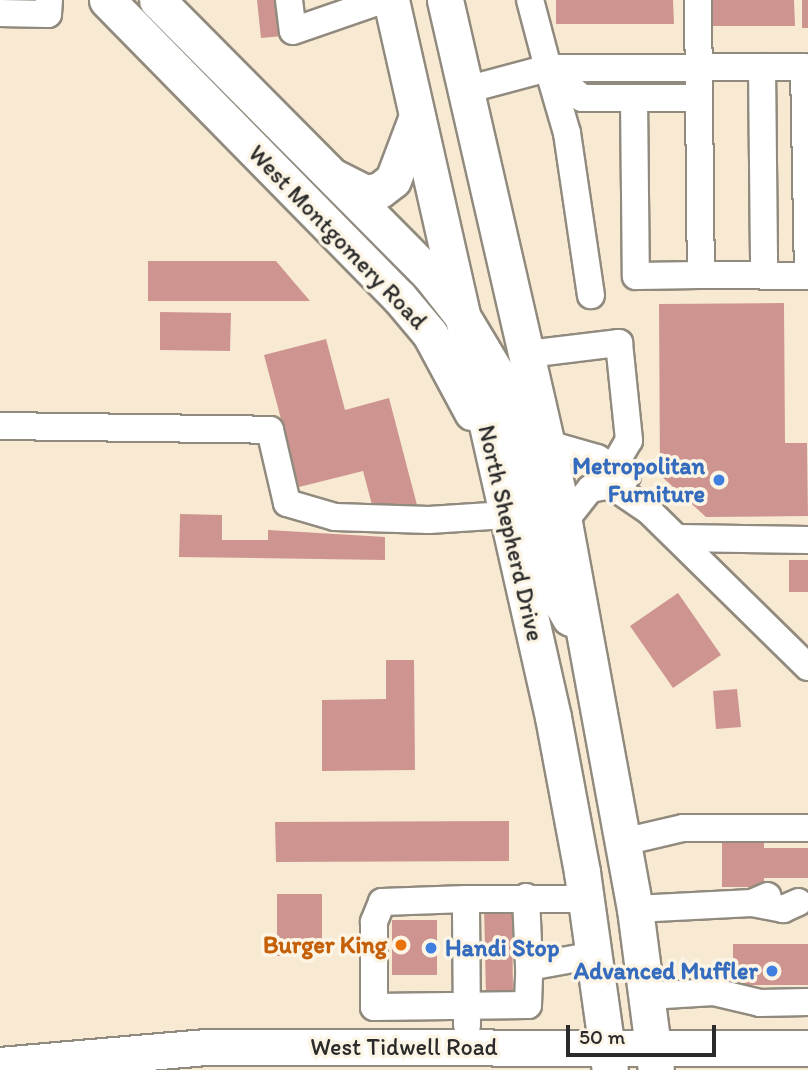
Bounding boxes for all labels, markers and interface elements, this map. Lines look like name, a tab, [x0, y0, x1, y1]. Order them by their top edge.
street label: West Montgomery Road	[243, 139, 433, 335]
street label: North Shepherd Drive	[472, 422, 550, 644]
place label: Metropolitan Furniture	[572, 452, 705, 508]
marker: Metropolitan Furniture	[711, 472, 727, 488]
place label: Burger King	[263, 931, 387, 959]
place label: Handi Stop	[445, 934, 559, 962]
marker: Burger King	[393, 937, 409, 953]
marker: Handi Stop	[423, 940, 439, 956]
place label: Advanced Muffler	[574, 957, 758, 985]
marker: Advanced Muffler	[764, 963, 780, 979]
scale bar	[570, 1010, 720, 1054]
text: 50 m	[579, 1024, 625, 1049]
street label: West Tidwell Road	[310, 1033, 498, 1061]

